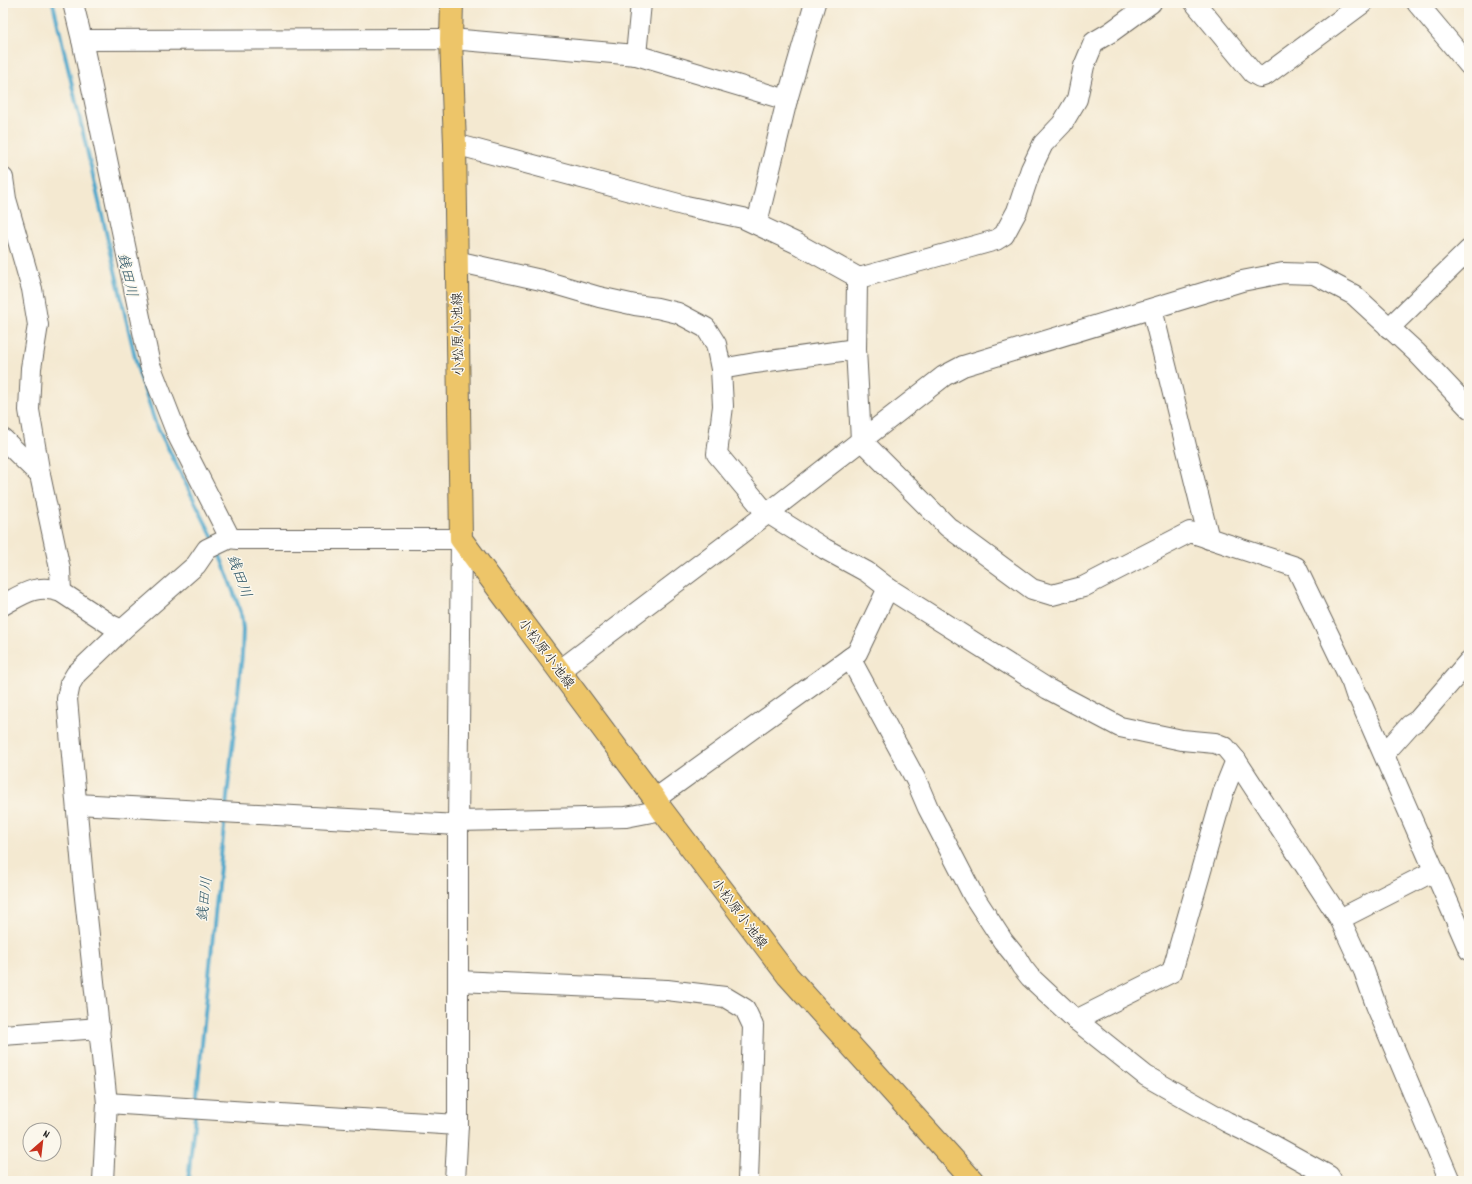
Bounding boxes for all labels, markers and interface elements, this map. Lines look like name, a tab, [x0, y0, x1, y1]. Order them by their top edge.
water label: 銭田川	[110, 251, 142, 300]
street label: 小松原小池線	[448, 292, 470, 376]
water label: 銭田川	[220, 552, 256, 602]
street label: 小松原小池線	[512, 615, 579, 694]
street label: 小松原小池線	[705, 875, 772, 954]
water label: 銭田川	[193, 876, 219, 923]
north arrow	[22, 1122, 62, 1162]
text: N	[40, 1127, 52, 1144]

